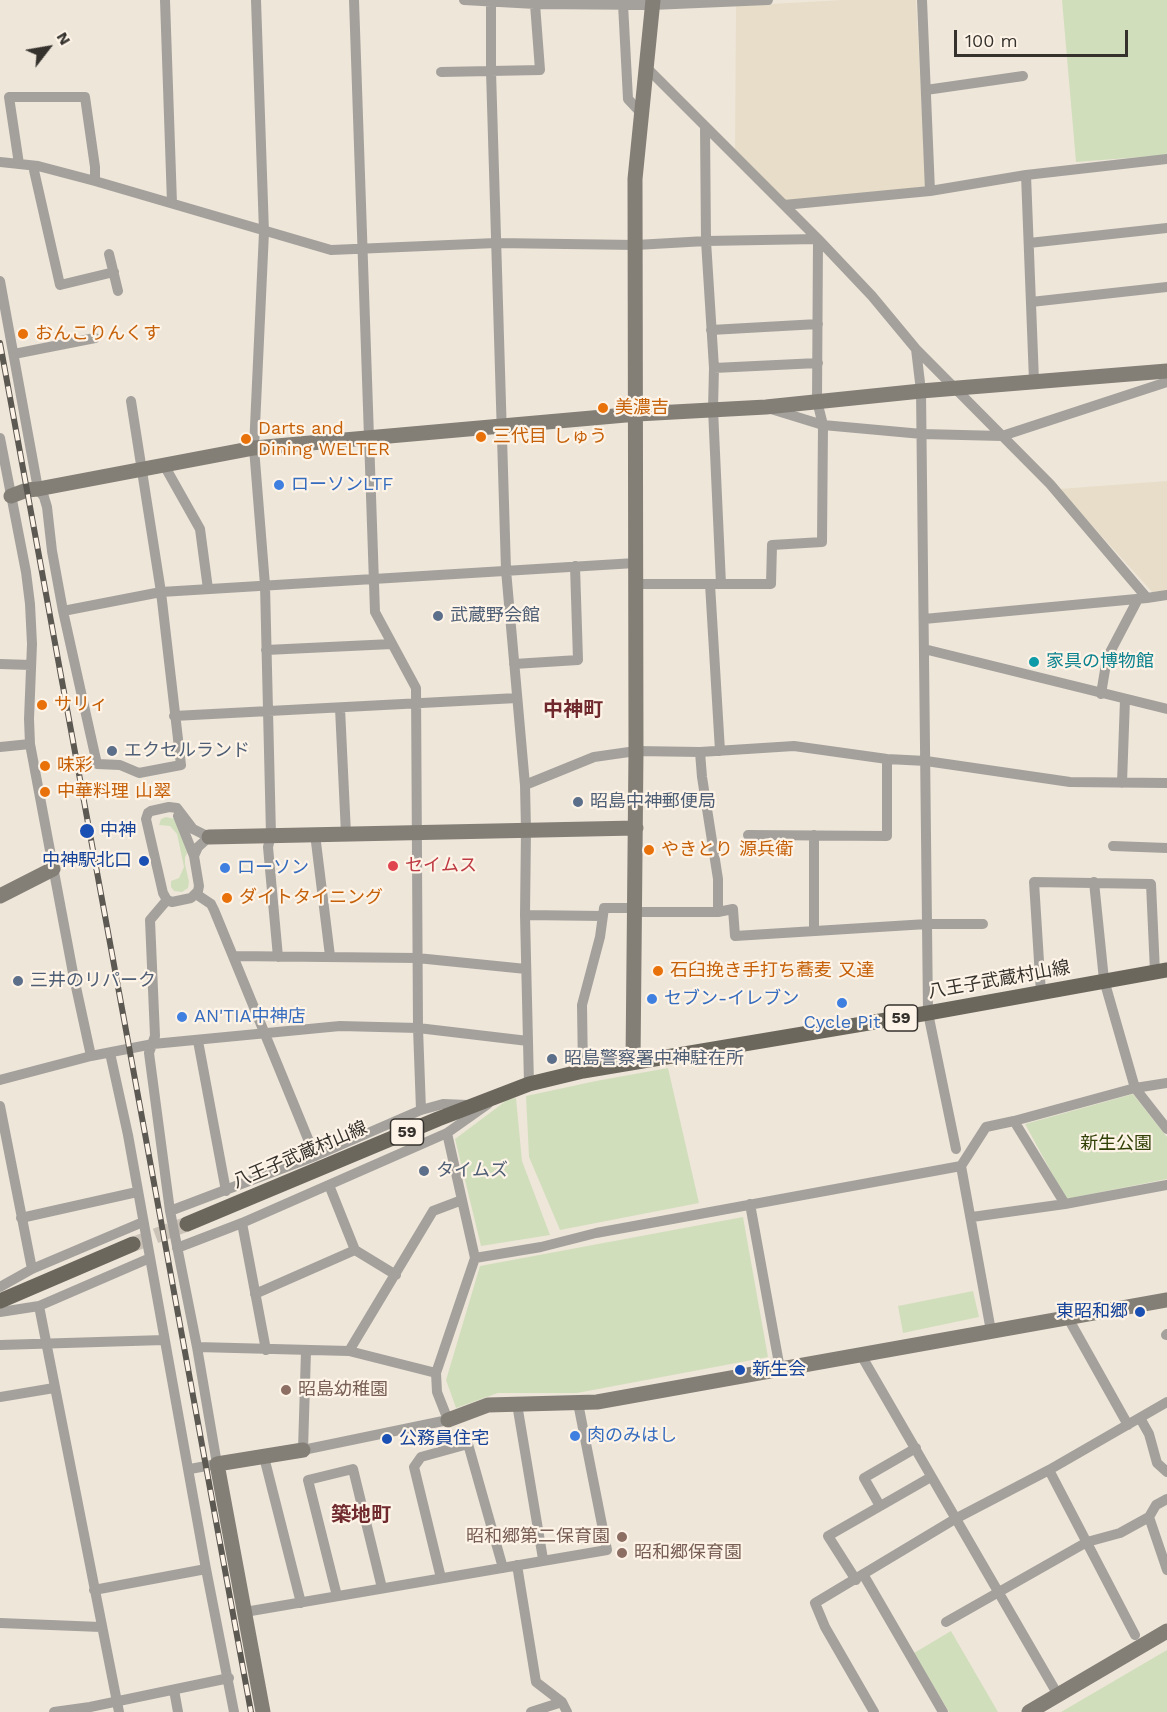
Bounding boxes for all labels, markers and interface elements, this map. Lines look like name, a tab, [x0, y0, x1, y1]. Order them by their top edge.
north arrow	[18, 18, 78, 78]
scale bar	[957, 18, 1131, 56]
text: N	[53, 28, 75, 48]
text: 100 m	[965, 30, 1018, 51]
place label: おんこりんくす	[35, 323, 161, 345]
marker: おんこりんくす	[16, 327, 30, 341]
place label: 美濃吉	[615, 397, 669, 419]
marker: 美濃吉	[596, 401, 610, 415]
place label: Darts and Dining WELTER	[258, 418, 390, 460]
place label: 三代目 しゅう	[493, 426, 607, 448]
marker: 三代目 しゅう	[474, 430, 488, 444]
marker: Darts and Dining WELTER	[239, 432, 253, 446]
place label: ローソンLTF	[291, 474, 393, 496]
marker: ローソンLTF	[272, 478, 286, 492]
place label: 武蔵野会館	[450, 605, 540, 627]
marker: 武蔵野会館	[431, 609, 445, 623]
place label: 家具の博物館	[1046, 651, 1154, 673]
marker: 家具の博物館	[1027, 655, 1041, 669]
place label: サリィ	[54, 694, 108, 716]
marker: サリィ	[35, 698, 49, 712]
district label: 中神町	[543, 698, 603, 722]
place label: エクセルランド	[124, 740, 250, 762]
marker: エクセルランド	[105, 744, 119, 758]
place label: 味彩	[57, 755, 93, 777]
marker: 味彩	[38, 759, 52, 773]
place label: 中華料理 山翠	[57, 781, 171, 803]
marker: 中華料理 山翠	[38, 785, 52, 799]
place label: 昭島中神郵便局	[590, 791, 716, 813]
marker: 昭島中神郵便局	[571, 795, 585, 809]
place label: 中神	[100, 820, 136, 842]
marker: 中神	[78, 822, 96, 840]
place label: やきとり 源兵衛	[661, 839, 793, 861]
marker: やきとり 源兵衛	[642, 843, 656, 857]
place label: 中神駅北口	[42, 850, 132, 872]
marker: 中神駅北口	[137, 854, 151, 868]
place label: セイムス	[405, 855, 477, 877]
place label: ローソン	[237, 857, 309, 879]
marker: セイムス	[386, 859, 400, 873]
marker: ローソン	[218, 861, 232, 875]
place label: ダイトタイニング	[239, 887, 383, 909]
marker: ダイトタイニング	[220, 891, 234, 905]
street label: 八王子武蔵村山線	[926, 957, 1072, 1003]
place label: 石臼挽き手打ち蕎麦 又達	[670, 960, 874, 982]
marker: 石臼挽き手打ち蕎麦 又達	[651, 964, 665, 978]
place label: 三井のリパーク	[30, 970, 156, 992]
marker: 三井のリパーク	[11, 974, 25, 988]
place label: セブン-イレブン	[664, 988, 799, 1010]
marker: セブン-イレブン	[645, 992, 659, 1006]
marker: Cycle Pit	[835, 996, 849, 1010]
road number: 59	[884, 1005, 918, 1031]
place label: AN'TIA中神店	[194, 1006, 305, 1028]
marker: AN'TIA中神店	[175, 1010, 189, 1024]
place label: Cycle Pit	[803, 1012, 881, 1034]
place label: 昭島警察署中神駐在所	[564, 1048, 744, 1070]
marker: 昭島警察署中神駐在所	[545, 1052, 559, 1066]
street label: 八王子武蔵村山線	[230, 1117, 370, 1193]
road number: 59	[390, 1119, 424, 1145]
park label: 新生公園	[1080, 1133, 1152, 1155]
place label: タイムズ	[436, 1160, 508, 1182]
marker: タイムズ	[417, 1164, 431, 1178]
place label: 東昭和郷	[1056, 1301, 1128, 1323]
marker: 東昭和郷	[1133, 1305, 1147, 1319]
place label: 新生会	[752, 1359, 806, 1381]
marker: 新生会	[733, 1363, 747, 1377]
place label: 昭島幼稚園	[298, 1379, 388, 1401]
marker: 昭島幼稚園	[279, 1383, 293, 1397]
place label: 肉のみはし	[587, 1425, 677, 1447]
place label: 公務員住宅	[399, 1428, 489, 1450]
marker: 肉のみはし	[568, 1429, 582, 1443]
marker: 公務員住宅	[380, 1432, 394, 1446]
district label: 築地町	[331, 1503, 391, 1527]
place label: 昭和郷第二保育園	[466, 1526, 610, 1548]
marker: 昭和郷第二保育園	[615, 1530, 629, 1544]
place label: 昭和郷保育園	[634, 1542, 742, 1564]
marker: 昭和郷保育園	[615, 1546, 629, 1560]

